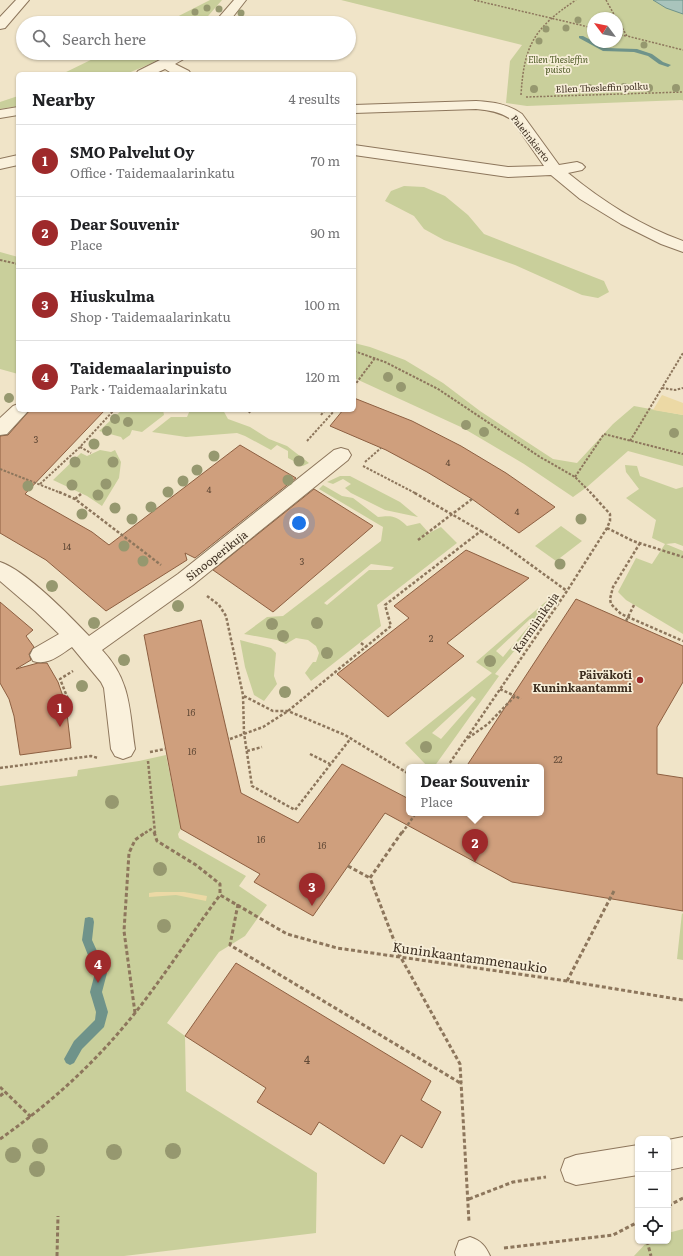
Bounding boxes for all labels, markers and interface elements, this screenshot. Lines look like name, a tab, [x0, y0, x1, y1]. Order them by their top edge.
north arrow	[587, 12, 623, 48]
search box	[16, 16, 356, 60]
icon: search	[30, 27, 52, 49]
text: Search here	[62, 27, 146, 50]
park label: Ellen Thesleffin puisto	[528, 52, 589, 76]
street label: Ellen Thesleffin polku	[555, 78, 649, 96]
text: Nearby	[32, 86, 95, 111]
text: 4 results	[289, 89, 340, 108]
street label: Paletinkierto	[508, 111, 554, 165]
text: SMO Palvelut Oy	[70, 140, 194, 163]
text: 1	[42, 151, 48, 170]
text: 70 m	[311, 151, 340, 170]
text: Office · Taidemaalarinkatu	[70, 163, 235, 182]
text: Dear Souvenir	[70, 212, 179, 235]
text: 2	[42, 223, 48, 242]
text: 90 m	[310, 223, 340, 242]
text: Place	[70, 235, 102, 254]
text: Hiuskulma	[70, 284, 155, 307]
text: 3	[41, 295, 49, 314]
text: 100 m	[304, 295, 340, 314]
text: Shop · Taidemaalarinkatu	[70, 307, 231, 326]
text: Taidemaalarinpuisto	[70, 356, 231, 379]
text: 4	[41, 367, 49, 386]
text: 120 m	[305, 367, 340, 386]
text: Park · Taidemaalarinkatu	[70, 379, 227, 398]
house number: 3	[34, 432, 39, 446]
house number: 4	[446, 455, 451, 469]
house number: 4	[207, 482, 212, 496]
house number: 4	[515, 504, 520, 518]
your location	[289, 513, 309, 533]
street label: Sinooperikuja	[182, 526, 250, 584]
house number: 14	[63, 539, 71, 553]
house number: 3	[300, 554, 305, 568]
street label: Karmiinikuja	[508, 588, 562, 656]
house number: 2	[429, 631, 434, 645]
place label: Päiväkoti Kuninkaantammi	[533, 666, 632, 695]
marker: Päiväkoti Kuninkaantammi	[635, 675, 645, 685]
pin: 1	[47, 694, 73, 727]
house number: 16	[187, 705, 195, 719]
house number: 16	[188, 744, 196, 758]
house number: 22	[553, 752, 563, 766]
popup	[406, 764, 544, 816]
text: Dear Souvenir	[420, 769, 530, 792]
text: Place	[420, 792, 453, 811]
pin: 2	[462, 829, 488, 862]
house number: 16	[257, 832, 265, 846]
house number: 16	[318, 838, 326, 852]
pin: 3	[299, 873, 325, 906]
street label: Kuninkaantammenaukio	[391, 937, 549, 977]
pin: 4	[85, 950, 111, 983]
house number: 4	[304, 1051, 310, 1067]
map controls	[635, 1136, 671, 1244]
button: +	[635, 1136, 671, 1172]
button: −	[635, 1172, 671, 1208]
button: locate	[635, 1208, 671, 1244]

